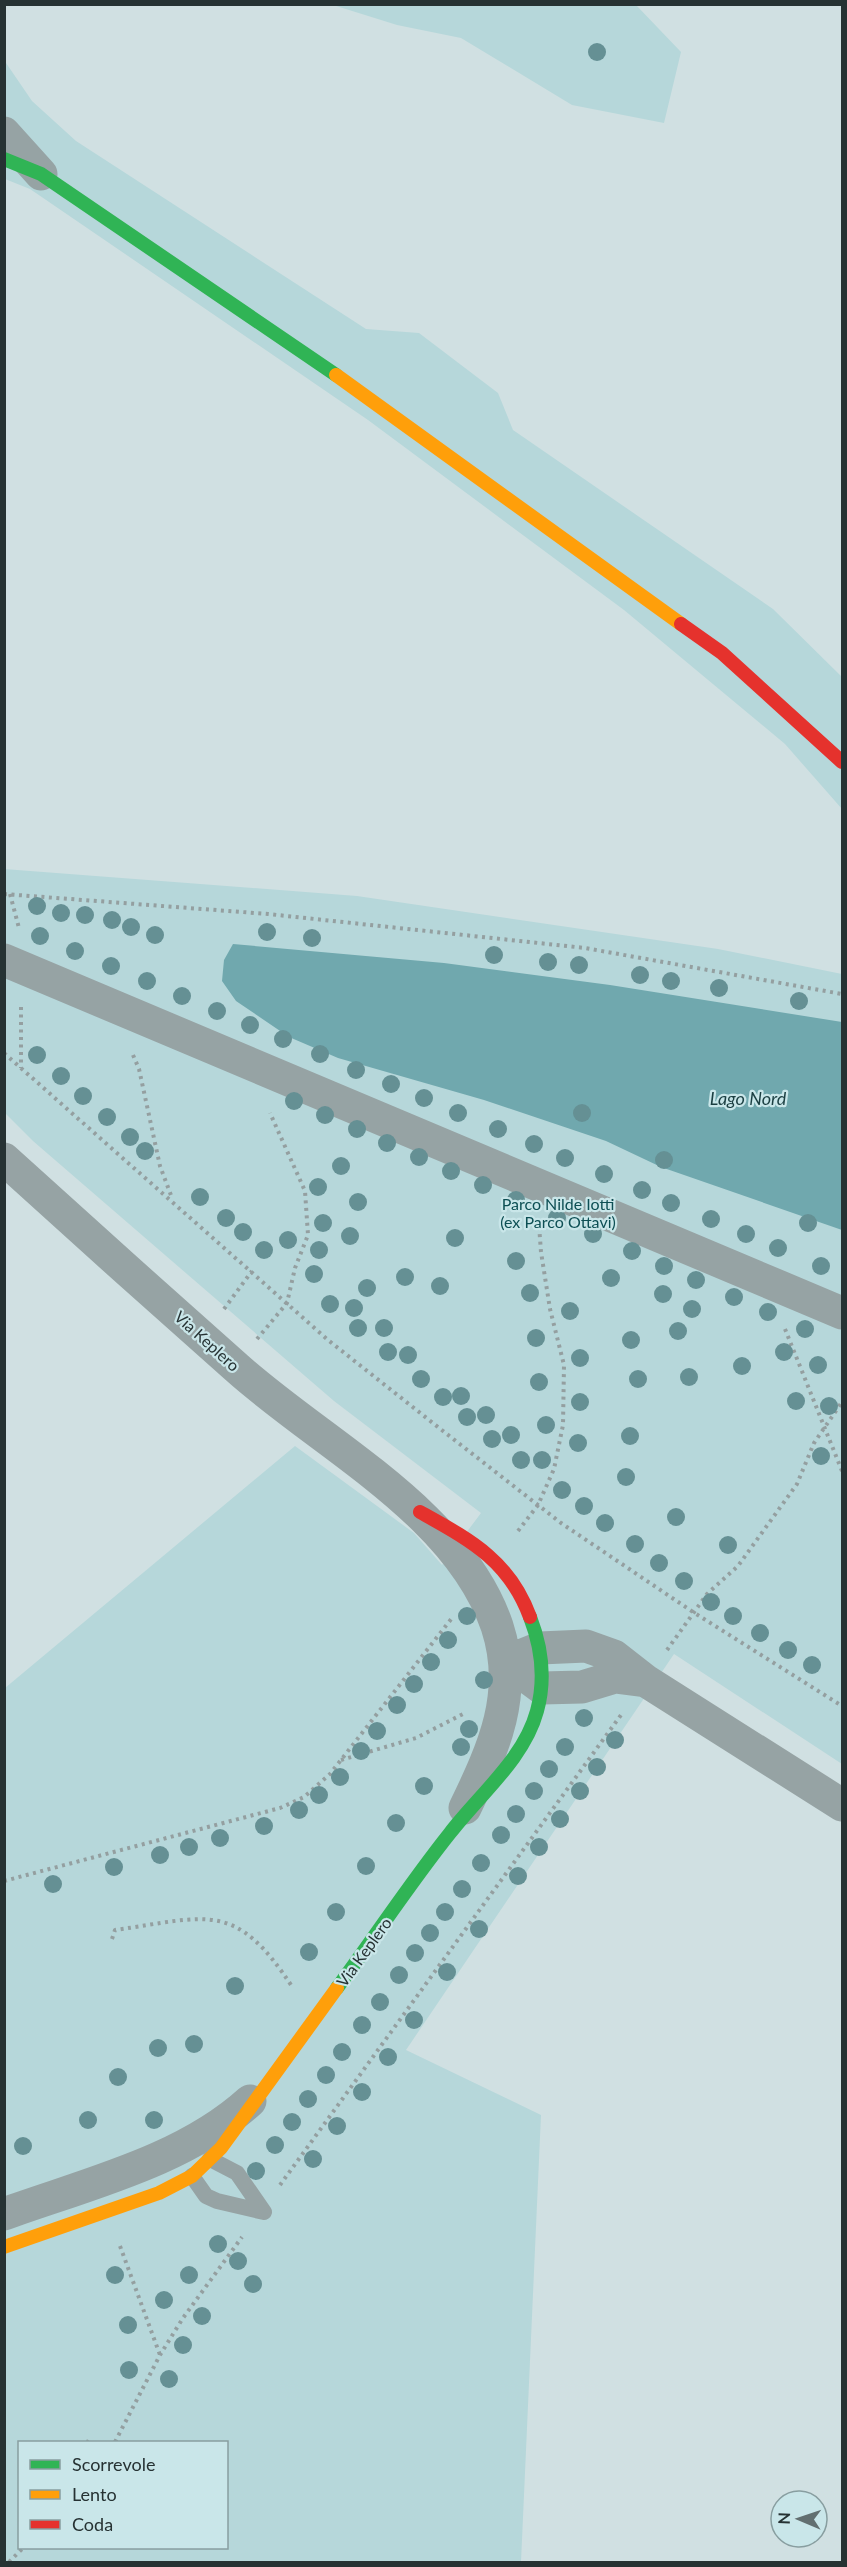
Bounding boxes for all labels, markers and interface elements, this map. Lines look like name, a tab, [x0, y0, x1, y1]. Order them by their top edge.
water label: Lago Nord	[710, 1087, 787, 1109]
park label: Parco Nilde Iotti (ex Parco Ottavi)	[500, 1194, 616, 1231]
street label: Via Keplero	[171, 1306, 244, 1375]
street label: Via Keplero	[332, 1913, 395, 1990]
legend	[18, 2441, 228, 2549]
text: Scorrevole	[72, 2453, 155, 2475]
text: Lento	[72, 2483, 117, 2505]
north arrow	[769, 2489, 829, 2549]
text: N	[774, 2512, 793, 2525]
text: Coda	[72, 2513, 113, 2535]

